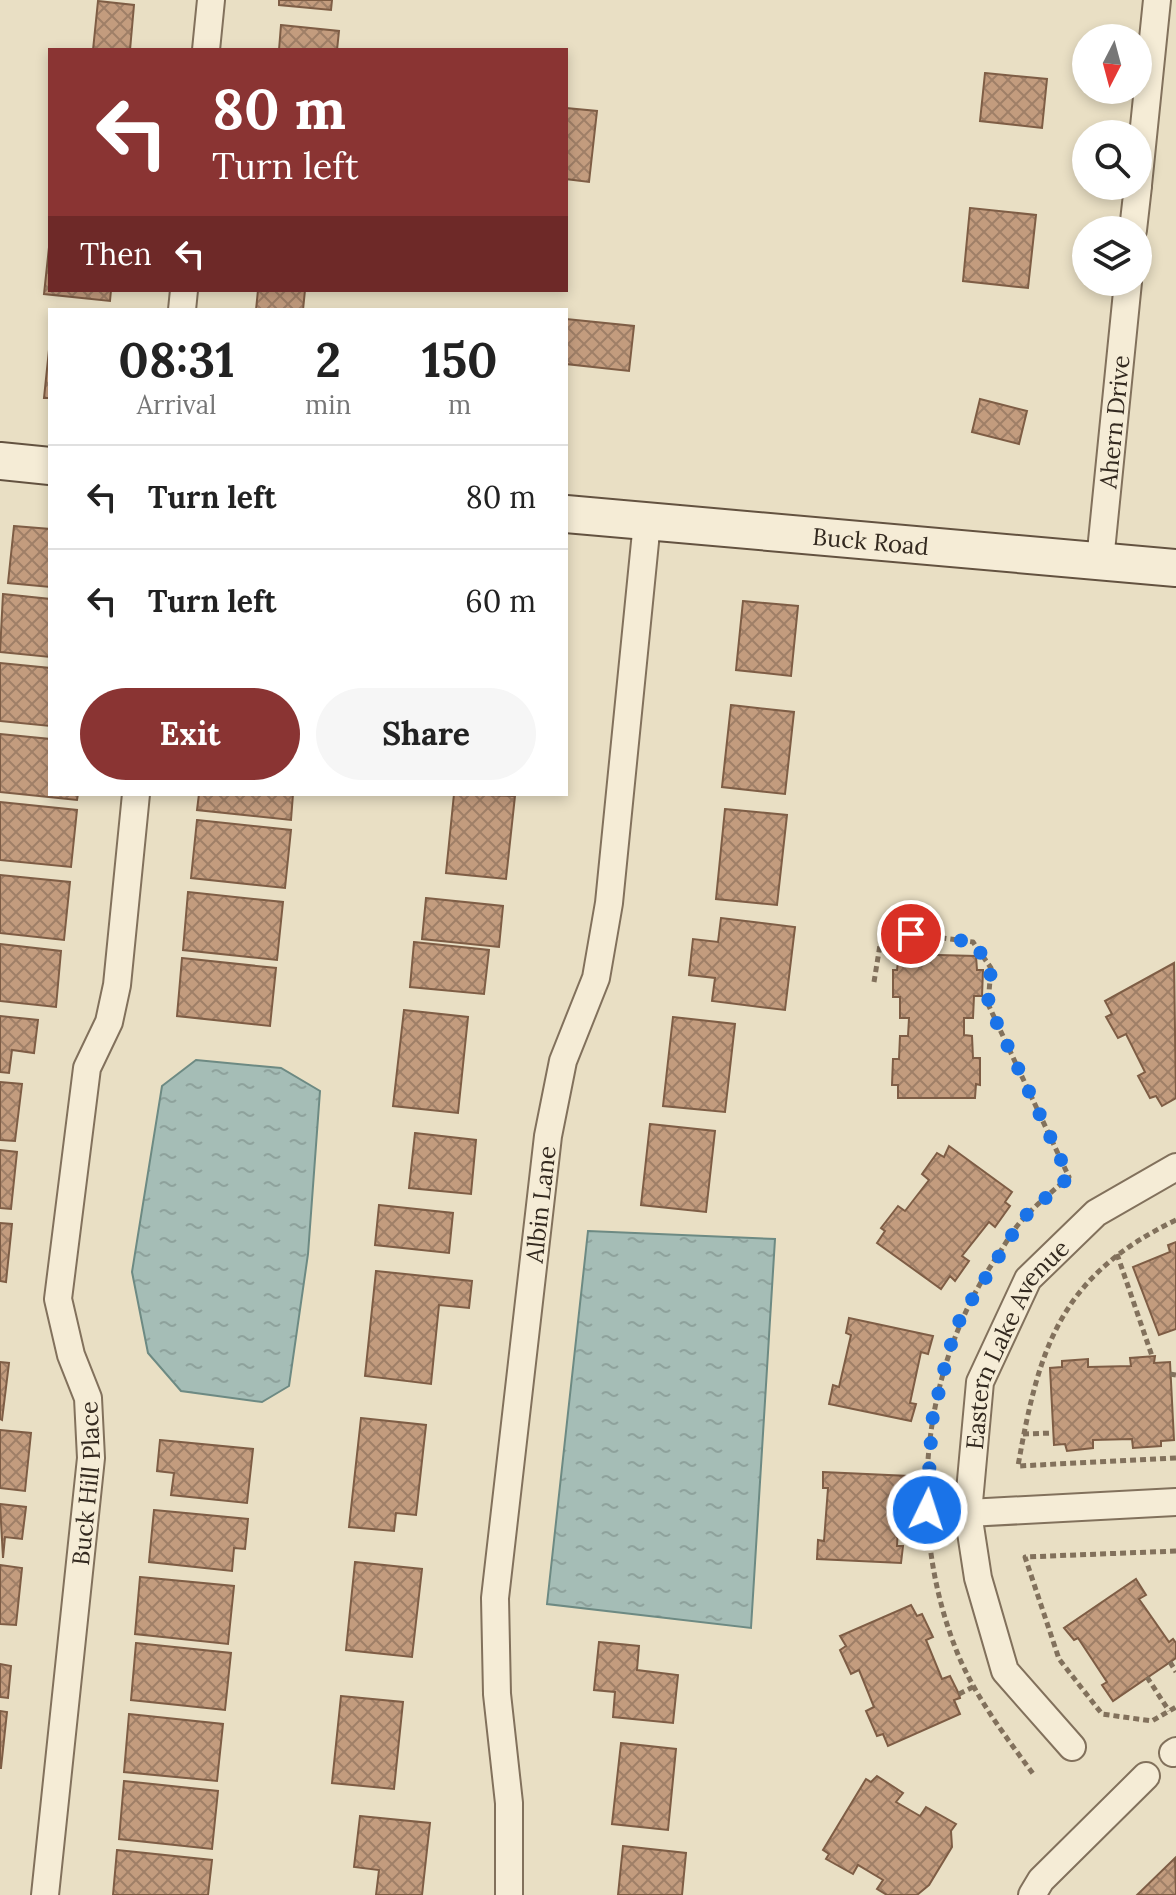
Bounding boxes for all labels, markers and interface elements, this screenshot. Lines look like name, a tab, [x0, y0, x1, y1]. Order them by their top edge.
north arrow	[1072, 24, 1152, 104]
map controls	[1072, 24, 1152, 296]
text: 80 m	[212, 73, 346, 144]
icon: left	[80, 80, 184, 184]
button: search	[1072, 120, 1152, 200]
text: Turn left	[212, 143, 359, 189]
button: layers	[1072, 216, 1152, 296]
icon: left	[168, 232, 212, 276]
text: Then	[80, 235, 152, 273]
text: 08:31	[118, 329, 235, 390]
text: 2	[315, 329, 341, 390]
text: 150	[422, 329, 498, 390]
street label: Ahern Drive	[1092, 354, 1136, 491]
text: Arrival	[137, 388, 216, 421]
text: min	[305, 388, 351, 421]
text: m	[448, 388, 471, 421]
icon: left	[80, 475, 124, 519]
text: Turn left	[148, 478, 276, 516]
text: 80 m	[466, 478, 536, 516]
street label: Buck Road	[811, 520, 930, 562]
icon: left	[80, 579, 124, 623]
text: Turn left	[148, 582, 276, 620]
text: 60 m	[465, 582, 536, 620]
button: Exit	[80, 688, 300, 780]
button: Share	[316, 688, 536, 780]
pin	[877, 900, 945, 968]
icon: arrive	[889, 912, 933, 956]
street label: Albin Lane	[518, 1144, 562, 1265]
street label: Eastern Lake Avenue	[958, 1232, 1075, 1451]
street label: Buck Hill Place	[64, 1400, 107, 1567]
position arrow	[885, 1468, 969, 1552]

